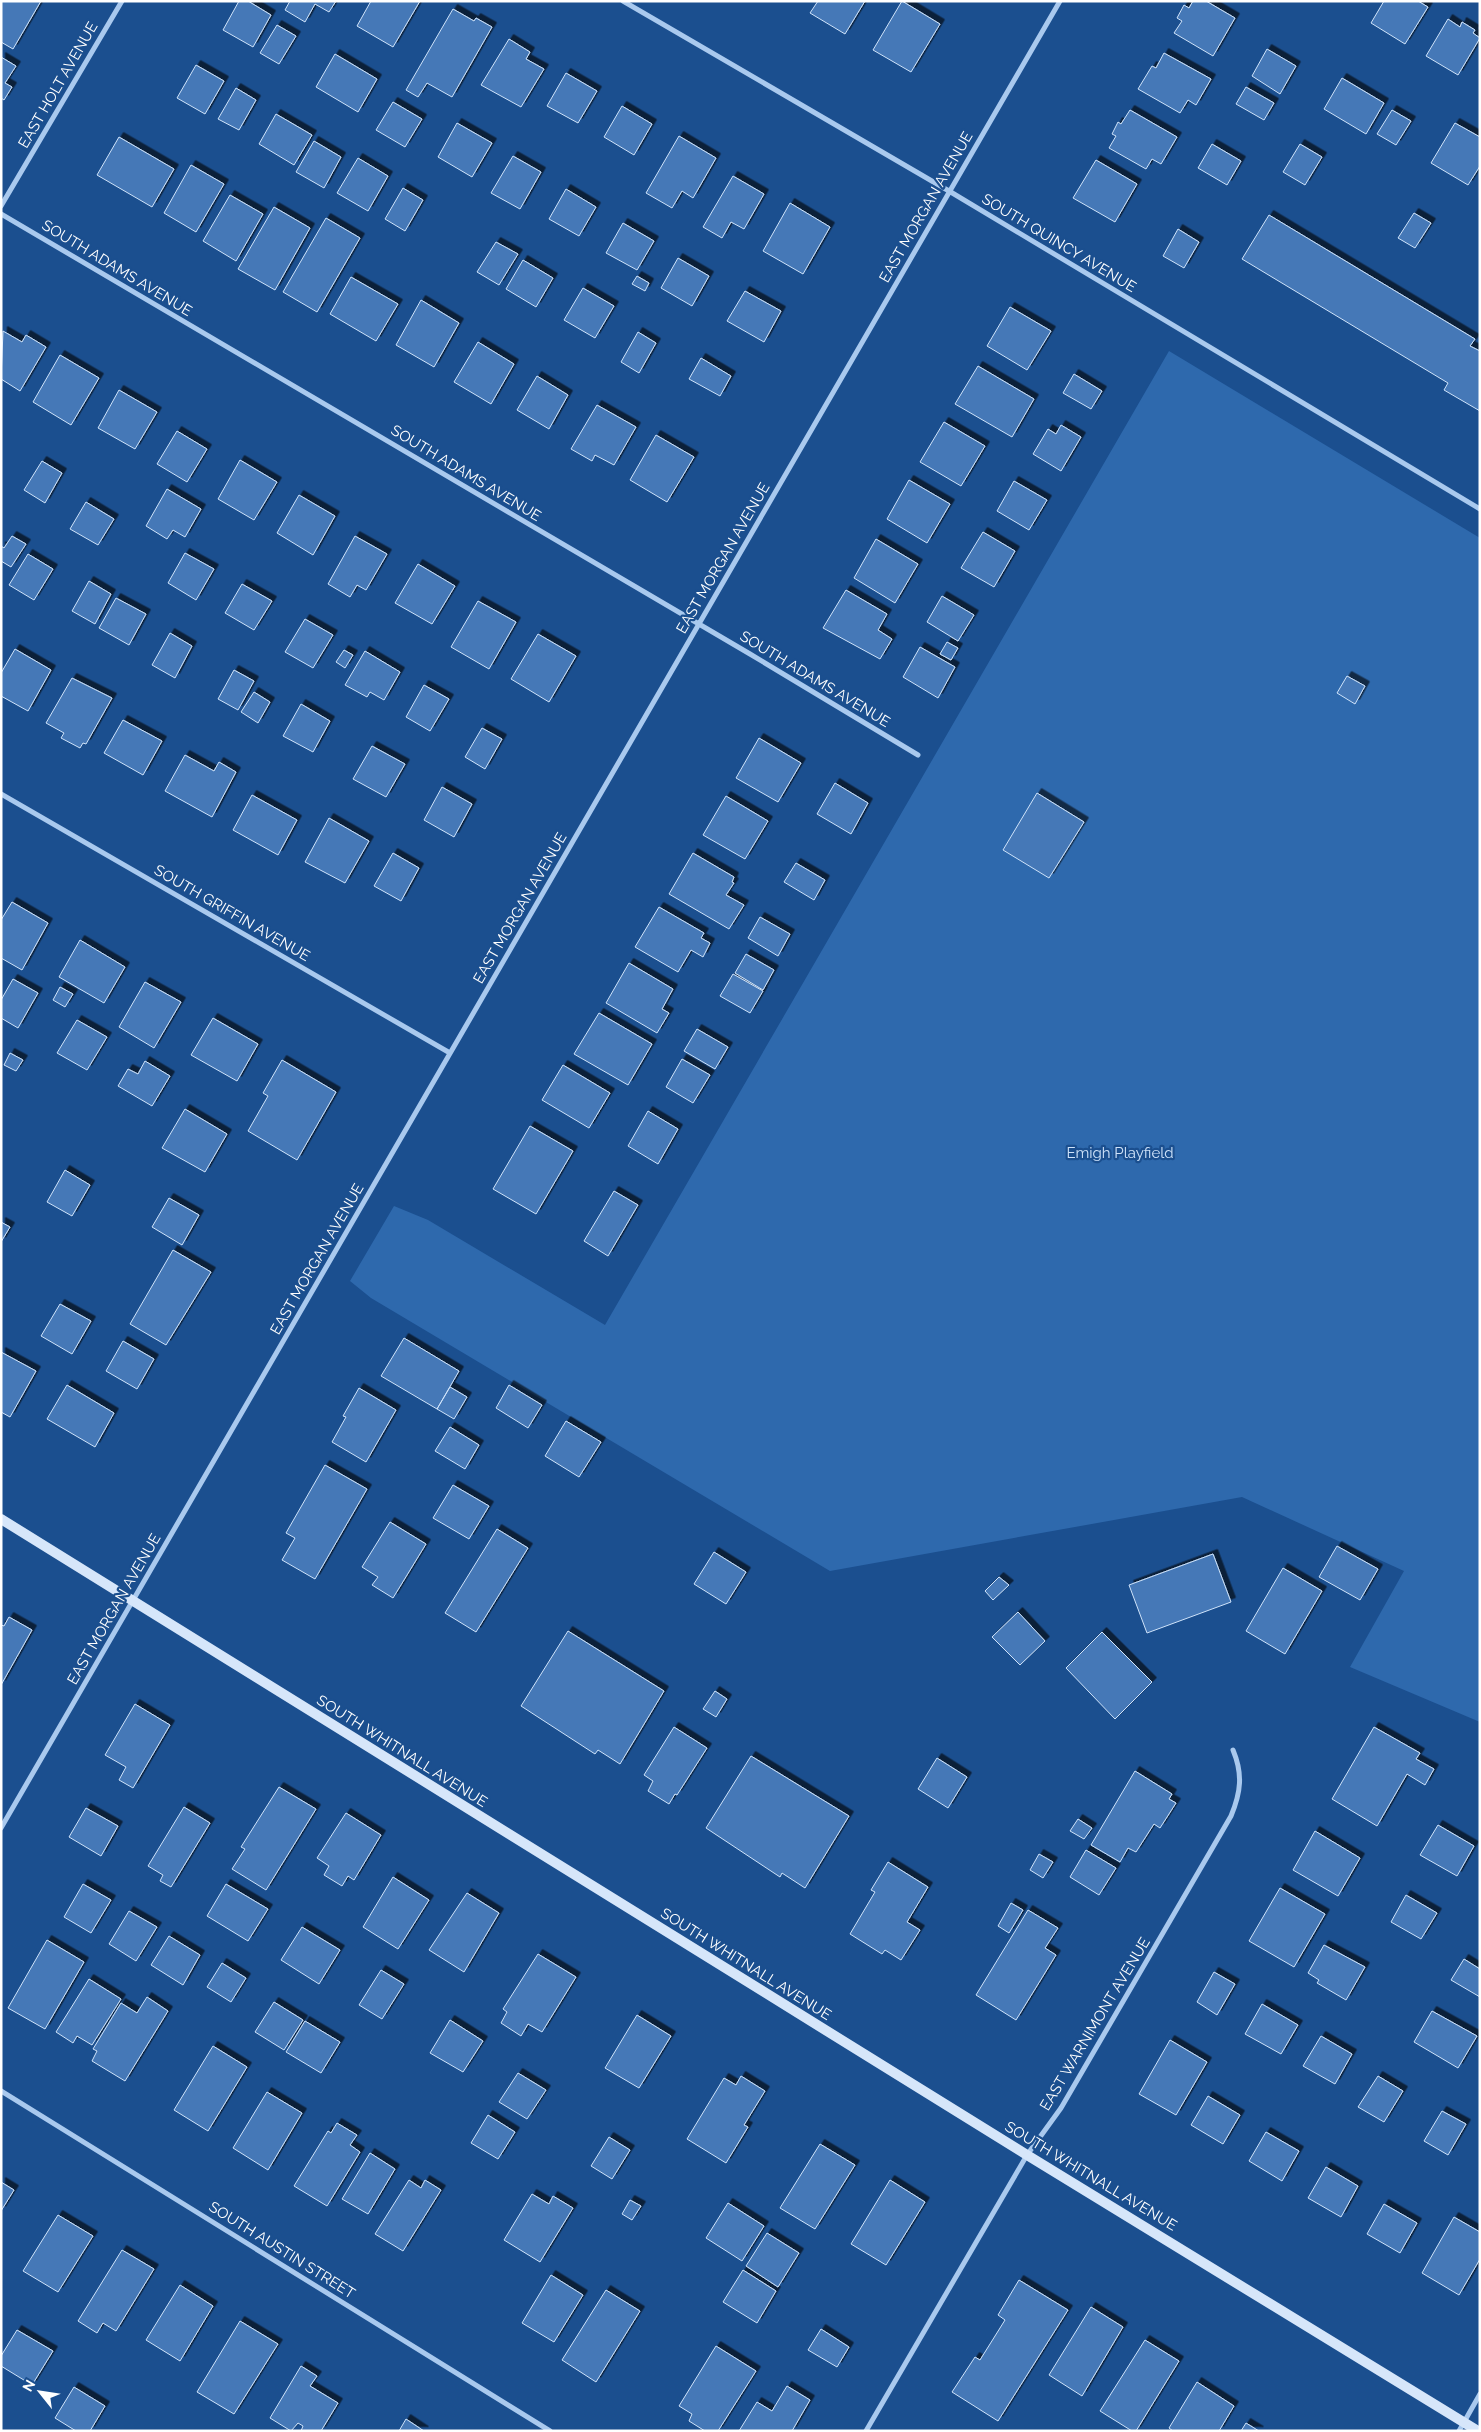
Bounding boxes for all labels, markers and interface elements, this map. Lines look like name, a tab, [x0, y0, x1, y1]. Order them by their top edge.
street label: EAST HOLT AVENUE	[14, 19, 102, 151]
street label: EAST MORGAN AVENUE	[875, 128, 977, 286]
street label: SOUTH QUINCY AVENUE	[979, 190, 1139, 296]
street label: SOUTH ADAMS AVENUE	[39, 216, 195, 320]
street label: SOUTH ADAMS AVENUE	[388, 421, 544, 525]
street label: EAST MORGAN AVENUE	[672, 479, 774, 637]
street label: SOUTH ADAMS AVENUE	[737, 627, 893, 731]
street label: EAST MORGAN AVENUE	[469, 829, 571, 987]
street label: SOUTH GRIFFIN AVENUE	[151, 861, 313, 965]
park label: Emigh Playfield	[1066, 1144, 1174, 1162]
street label: EAST MORGAN AVENUE	[266, 1180, 368, 1338]
street label: EAST MORGAN AVENUE	[63, 1530, 165, 1688]
street label: SOUTH WHITNALL AVENUE	[313, 1691, 491, 1811]
street label: SOUTH WHITNALL AVENUE	[657, 1904, 835, 2024]
street label: EAST WARNIMONT AVENUE	[1036, 1934, 1154, 2114]
street label: SOUTH WHITNALL AVENUE	[1002, 2117, 1180, 2235]
street label: SOUTH AUSTIN STREET	[206, 2198, 358, 2302]
north arrow	[15, 2367, 65, 2417]
text: N	[19, 2377, 38, 2394]

